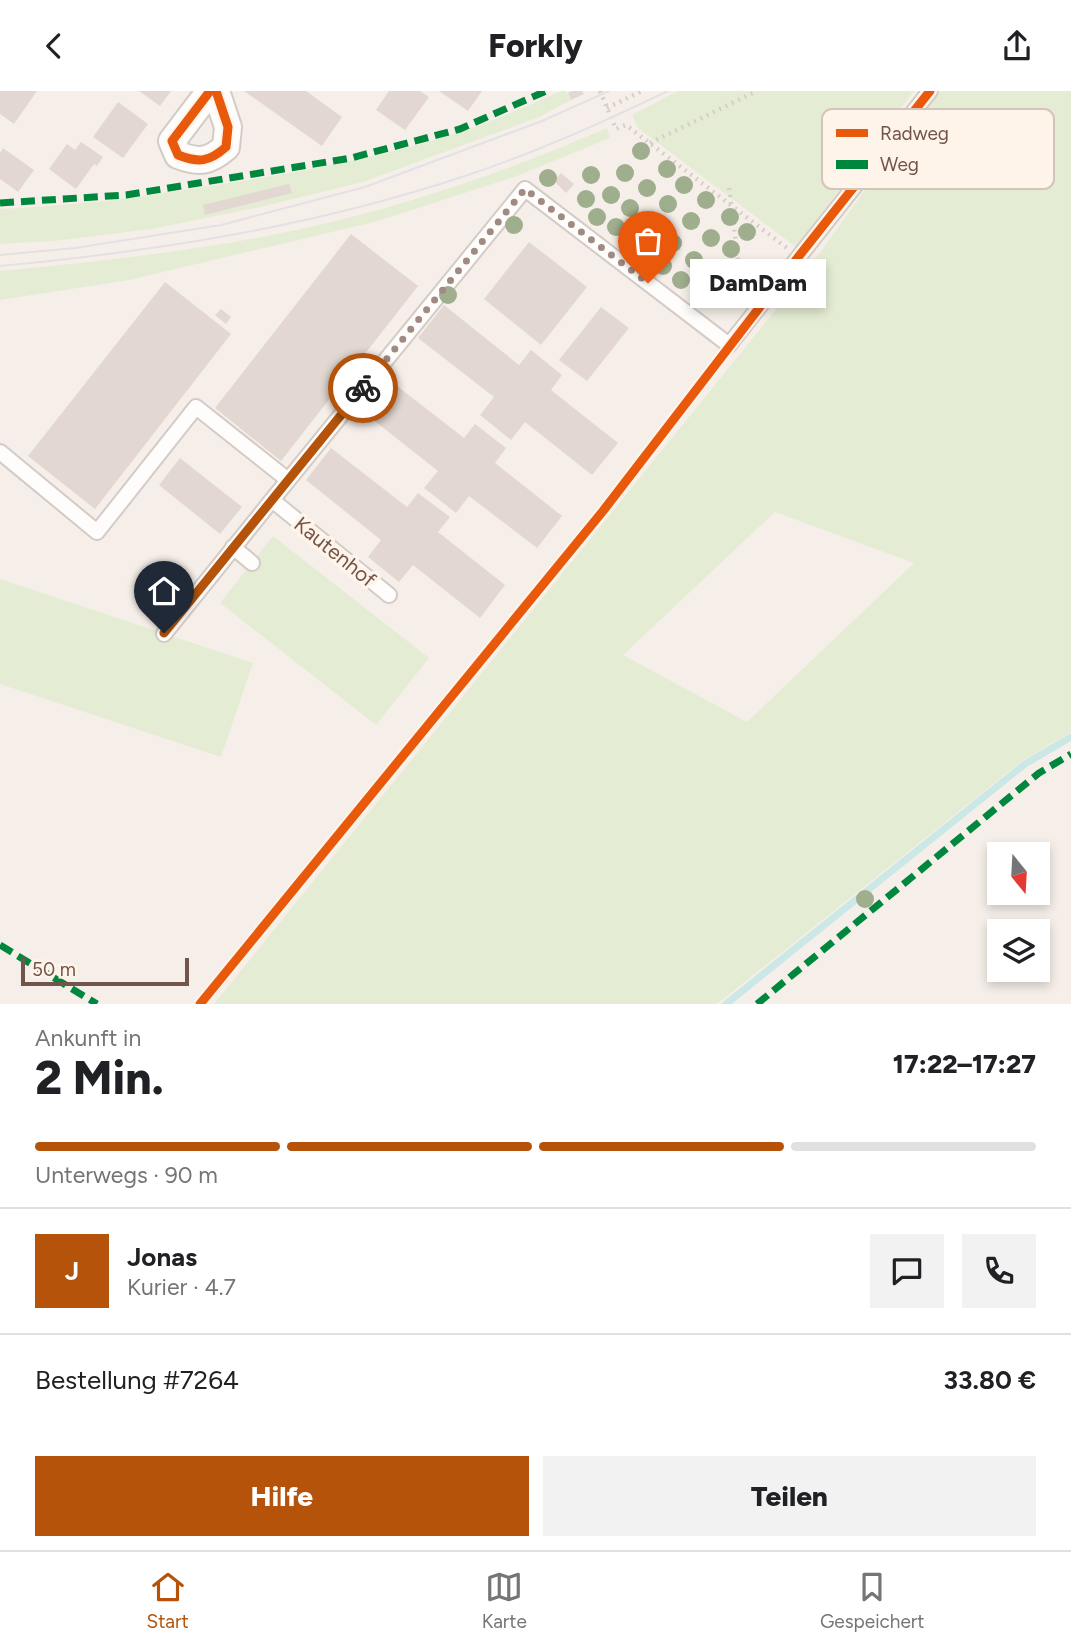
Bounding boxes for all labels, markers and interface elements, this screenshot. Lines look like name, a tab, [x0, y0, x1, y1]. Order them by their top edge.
icon: back	[35, 27, 73, 65]
text: Forkly	[488, 27, 583, 65]
icon: share	[998, 27, 1036, 65]
legend	[822, 109, 1054, 189]
text: Radweg	[880, 122, 949, 145]
text: Weg	[880, 153, 919, 176]
pin	[618, 211, 678, 283]
icon: bag	[629, 222, 667, 260]
callout: DamDam	[690, 259, 826, 307]
text: DamDam	[709, 269, 807, 297]
courier	[328, 353, 398, 423]
icon: bike	[344, 369, 382, 407]
street label: Kautenhof	[289, 511, 381, 592]
pin	[134, 561, 194, 633]
icon: home	[145, 572, 183, 610]
north arrow	[987, 842, 1050, 905]
map controls	[987, 842, 1050, 982]
button: layers	[987, 919, 1050, 982]
scale bar	[21, 955, 189, 987]
text: 50 m	[32, 958, 76, 981]
text: Ankunft in	[35, 1024, 141, 1052]
text: 17:22–17:27	[893, 1048, 1036, 1080]
text: 2 Min.	[35, 1050, 164, 1106]
text: Unterwegs · 90 m	[35, 1161, 218, 1189]
button: chat	[870, 1234, 944, 1308]
button: phone	[962, 1234, 1036, 1308]
text: Jonas	[127, 1241, 197, 1273]
text: J	[65, 1255, 79, 1287]
text: Kurier · 4.7	[127, 1273, 236, 1301]
text: Bestellung #7264	[35, 1364, 239, 1396]
text: 33.80 €	[944, 1364, 1036, 1396]
button: Hilfe	[35, 1456, 529, 1536]
button: Teilen	[543, 1456, 1036, 1536]
tab: Start	[147, 1568, 189, 1633]
tab: Karte	[482, 1568, 527, 1633]
tab: Gespeichert	[820, 1568, 924, 1633]

